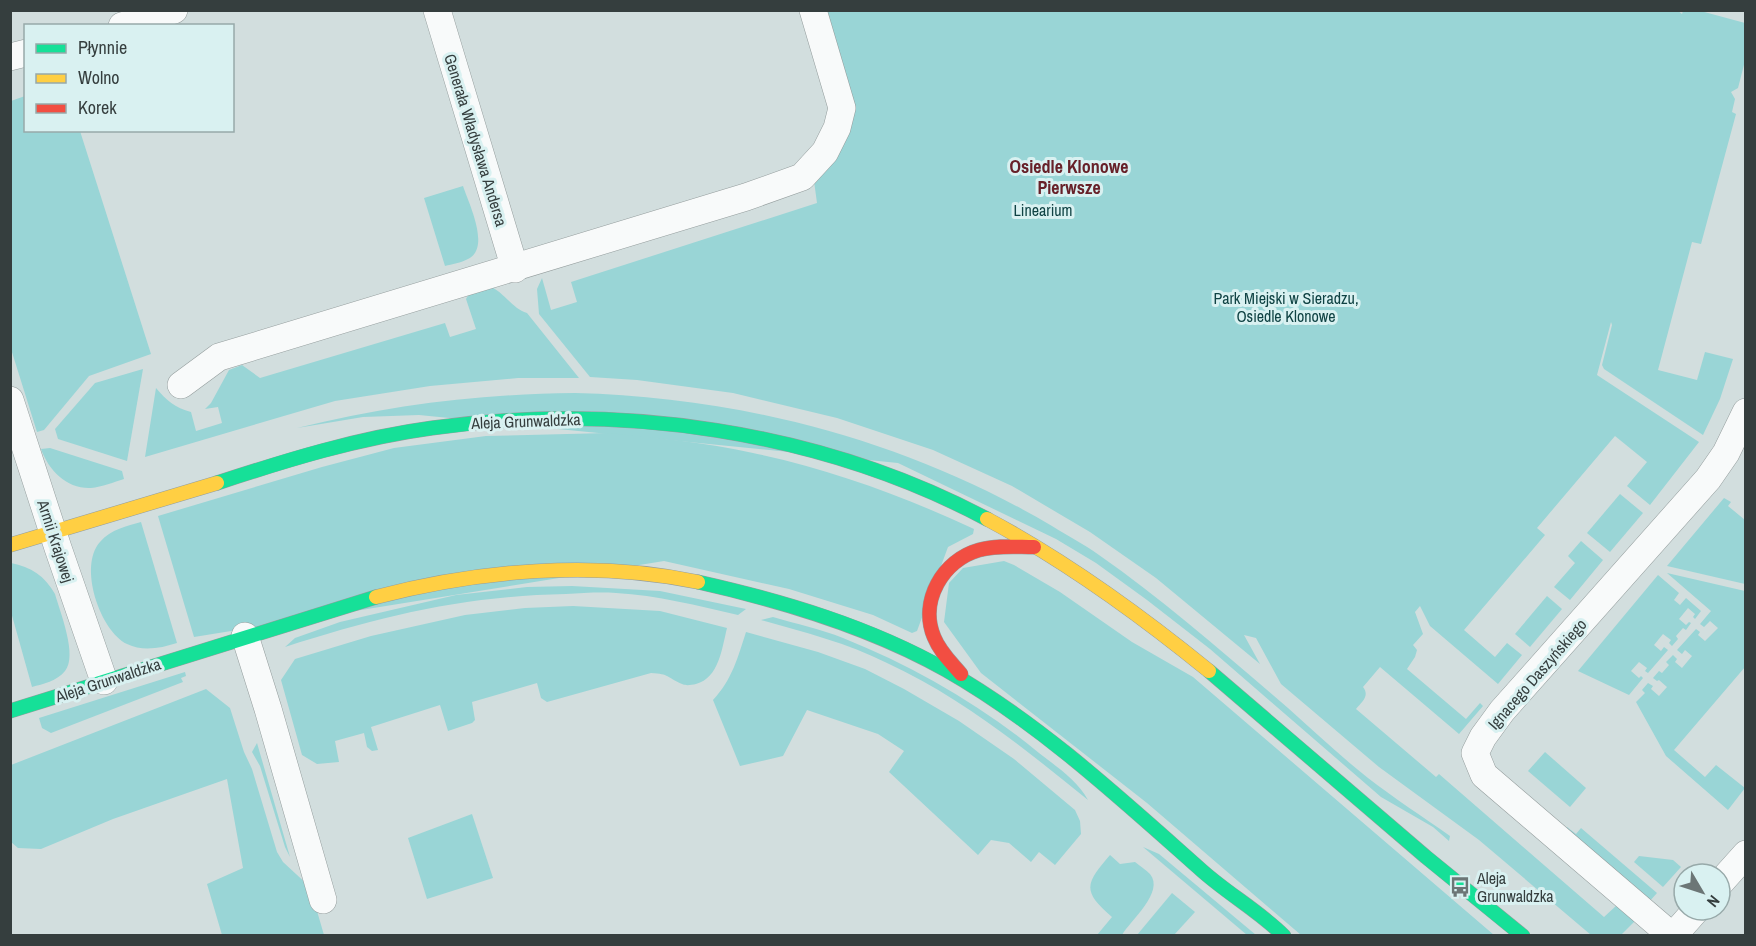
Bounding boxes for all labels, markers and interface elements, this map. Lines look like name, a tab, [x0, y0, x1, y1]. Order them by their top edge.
legend	[24, 24, 234, 132]
text: Płynnie	[78, 35, 127, 60]
street label: Generała Władysława Andersa	[439, 51, 513, 230]
text: Wolno	[78, 65, 120, 90]
text: Korek	[78, 95, 117, 120]
district label: Osiedle Klonowe Pierwsze	[1010, 154, 1128, 200]
park label: Linearium	[1013, 199, 1073, 221]
park label: Park Miejski w Sieradzu, Osiedle Klonowe	[1213, 287, 1359, 327]
street label: Aleja Grunwaldzka	[470, 408, 582, 434]
street label: Armii Krajowej	[32, 496, 80, 585]
street label: Ignacego Daszyńskiego	[1483, 614, 1591, 734]
street label: Aleja Grunwaldzka	[52, 652, 164, 708]
north arrow	[1672, 862, 1732, 922]
place label: Aleja Grunwaldzka	[1476, 867, 1554, 907]
bus stop icon: Aleja Grunwaldzka	[1448, 875, 1472, 899]
text: N	[1702, 891, 1725, 912]

